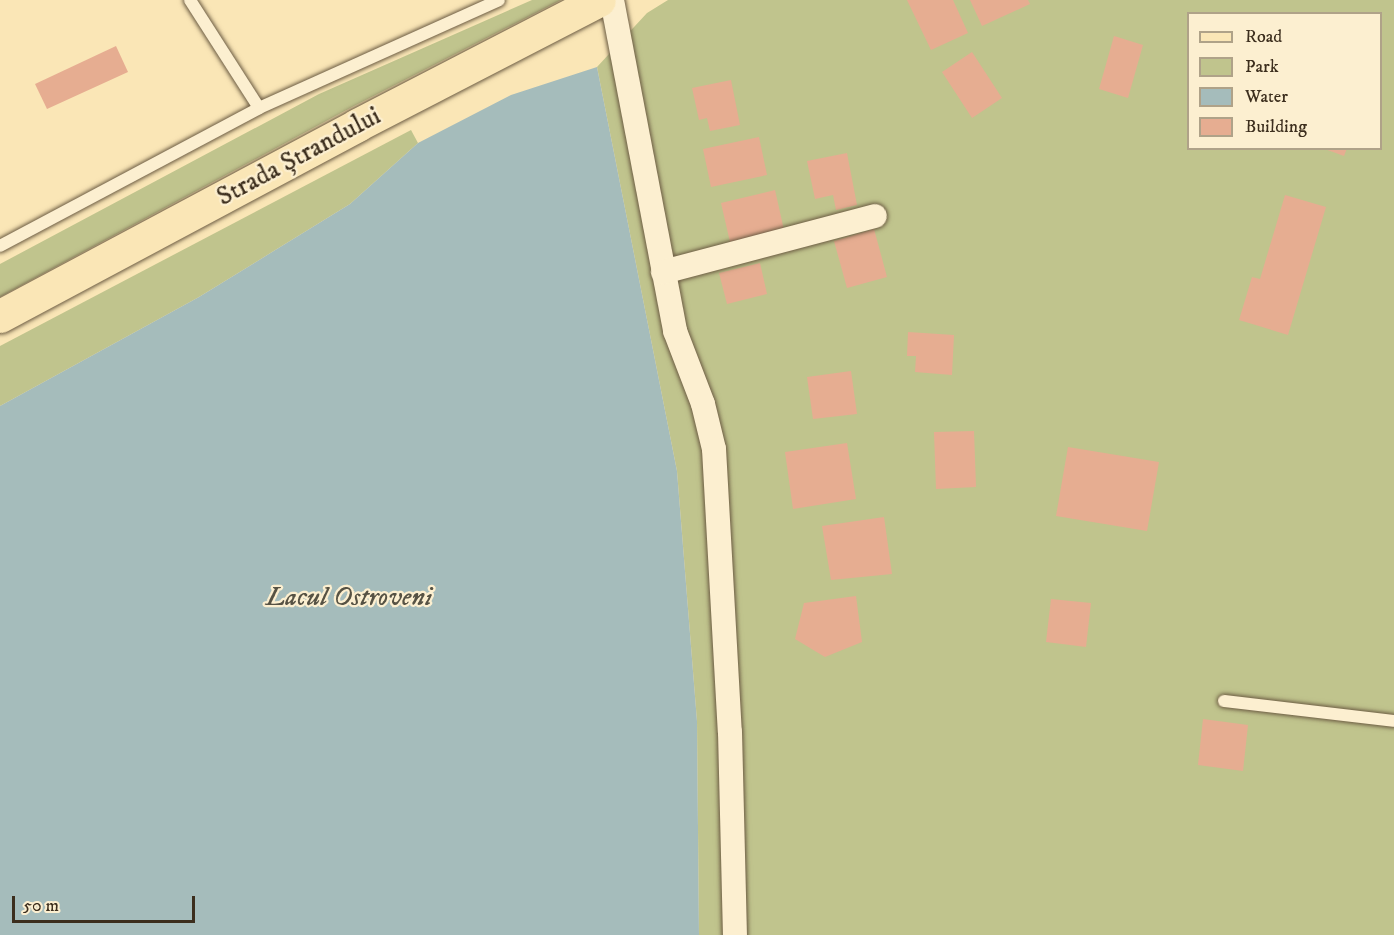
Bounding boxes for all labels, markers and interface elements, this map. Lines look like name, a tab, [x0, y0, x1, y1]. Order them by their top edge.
legend	[1187, 12, 1382, 150]
text: Road	[1245, 26, 1282, 48]
text: Park	[1245, 56, 1279, 78]
text: Water	[1245, 86, 1288, 108]
street label: Strada Ștrandului	[212, 101, 386, 213]
text: Building	[1245, 116, 1307, 138]
water label: Lacul Ostroveni	[266, 582, 432, 614]
scale bar	[15, 884, 198, 922]
text: 50 m	[23, 895, 59, 917]

